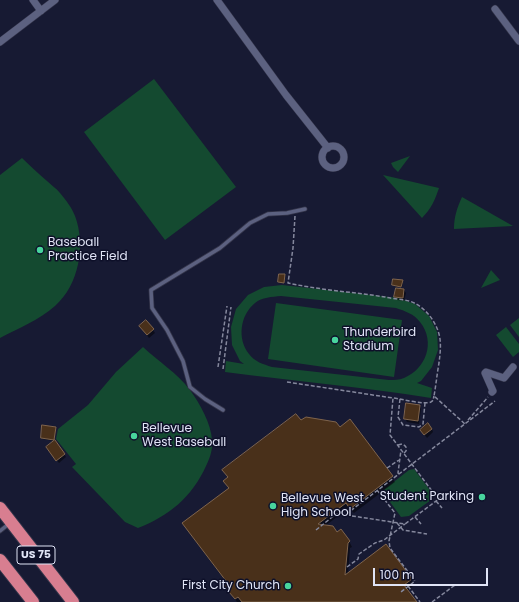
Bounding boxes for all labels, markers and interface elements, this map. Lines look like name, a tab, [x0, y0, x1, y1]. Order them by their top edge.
place label: Baseball Practice Field	[48, 236, 128, 264]
marker: Baseball Practice Field	[35, 245, 45, 255]
place label: Thunderbird Stadium	[343, 326, 416, 354]
marker: Thunderbird Stadium	[330, 335, 340, 345]
place label: Bellevue West Baseball	[142, 422, 226, 450]
marker: Bellevue West Baseball	[129, 431, 139, 441]
place label: Student Parking	[380, 490, 474, 504]
place label: Bellevue West High School	[281, 492, 364, 520]
marker: Student Parking	[477, 492, 487, 502]
marker: Bellevue West High School	[268, 501, 278, 511]
road number: US 75	[17, 546, 55, 564]
scale bar	[375, 560, 490, 586]
text: 100 m	[380, 566, 414, 583]
place label: First City Church	[182, 579, 280, 593]
marker: First City Church	[283, 581, 293, 591]

